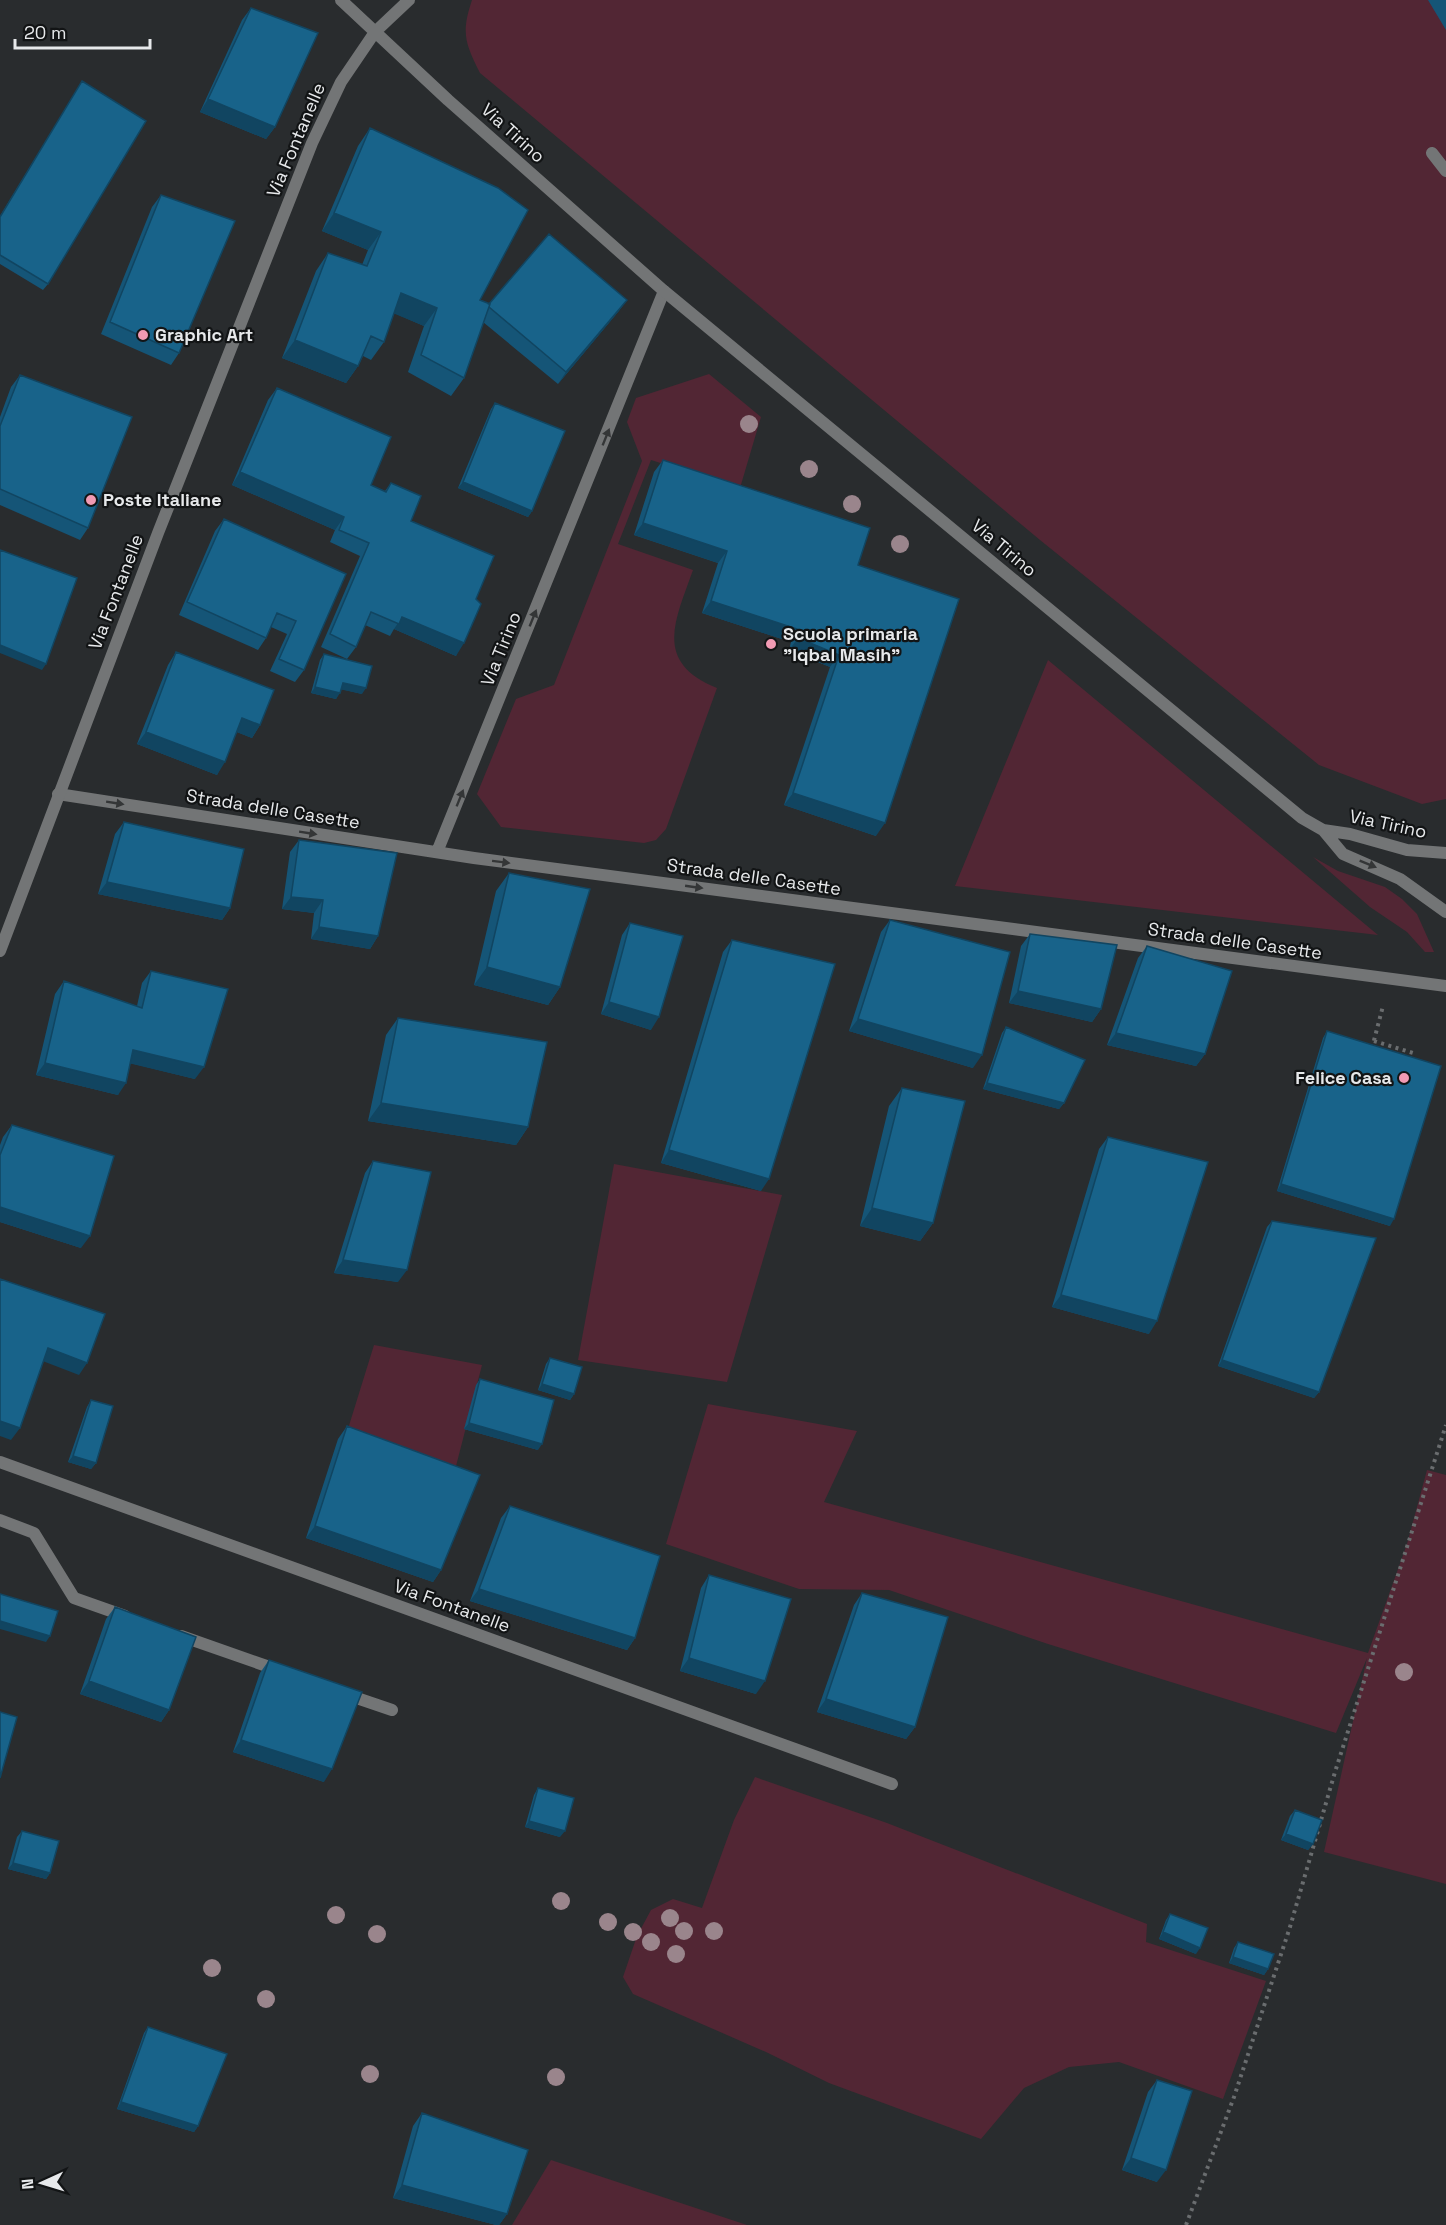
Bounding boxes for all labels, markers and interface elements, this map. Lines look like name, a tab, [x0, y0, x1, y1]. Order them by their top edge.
scale bar	[15, 12, 150, 50]
text: 20 m	[24, 21, 67, 44]
street label: Via Fontanelle	[261, 79, 330, 200]
street label: Via Tirino	[477, 98, 550, 167]
place label: Graphic Art	[155, 323, 253, 346]
marker: Graphic Art	[136, 328, 150, 342]
one-way arrow	[602, 428, 611, 446]
place label: Poste Italiane	[103, 488, 222, 511]
marker: Poste Italiane	[84, 493, 98, 507]
street label: Via Tirino	[967, 514, 1042, 582]
street label: Via Fontanelle	[83, 531, 148, 653]
street label: Via Tirino	[475, 608, 526, 689]
one-way arrow	[528, 608, 538, 626]
place label: Scuola primaria "Iqbal Masih"	[783, 622, 918, 666]
marker: Scuola primaria "Iqbal Masih"	[764, 637, 778, 651]
street label: Strada delle Casette	[185, 783, 362, 834]
one-way arrow	[455, 789, 465, 807]
one-way arrow	[106, 798, 125, 807]
street label: Via Tirino	[1347, 804, 1429, 843]
one-way arrow	[299, 828, 318, 837]
street label: Strada delle Casette	[666, 853, 843, 900]
one-way arrow	[492, 857, 511, 866]
one-way arrow	[1360, 859, 1378, 869]
one-way arrow	[685, 883, 704, 892]
street label: Strada delle Casette	[1147, 917, 1324, 964]
place label: Felice Casa	[1295, 1066, 1393, 1089]
marker: Felice Casa	[1397, 1071, 1411, 1085]
street label: Via Fontanelle	[391, 1574, 513, 1637]
north arrow	[12, 2153, 72, 2213]
text: N	[17, 2178, 38, 2190]

